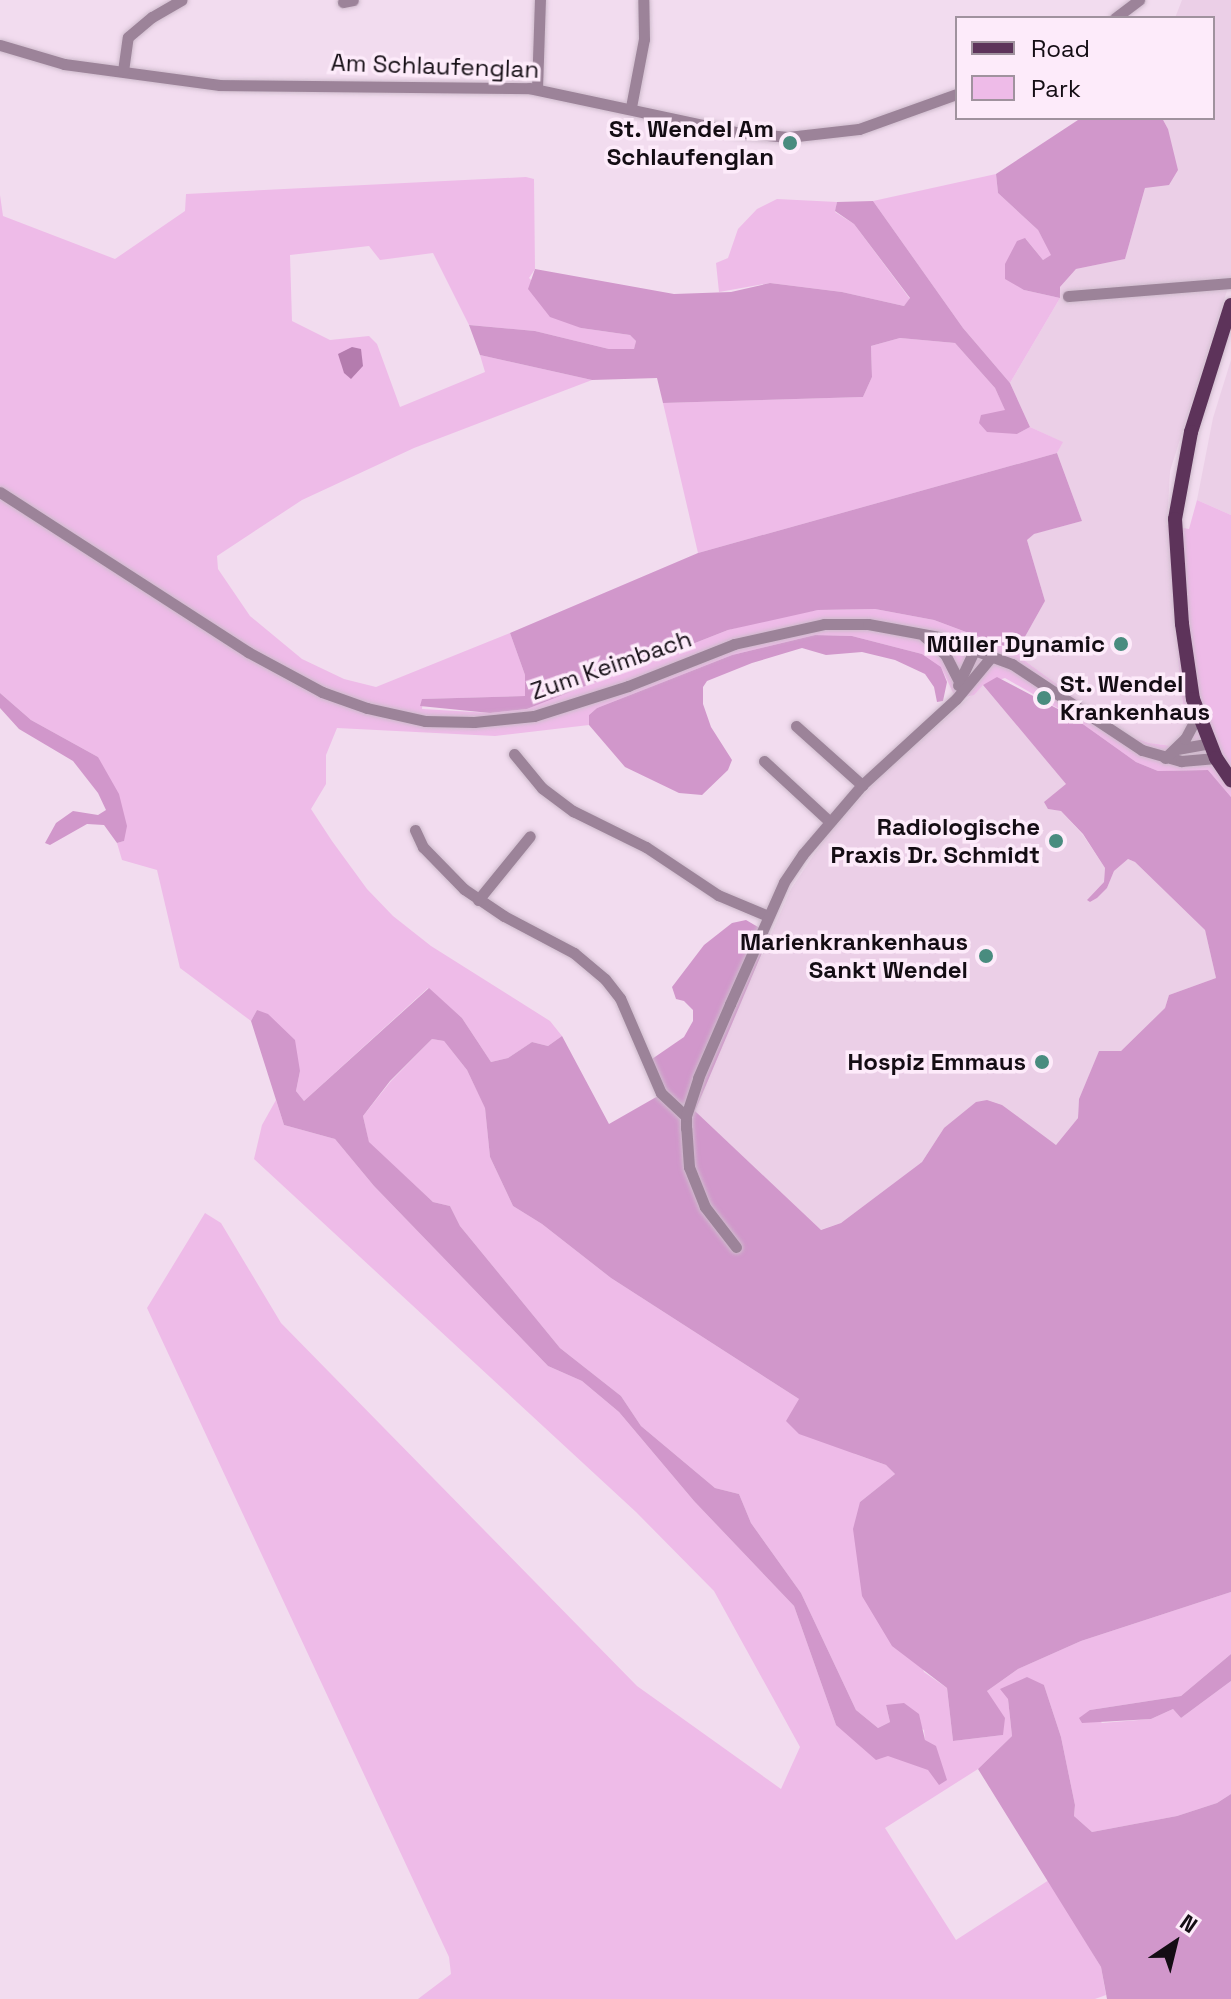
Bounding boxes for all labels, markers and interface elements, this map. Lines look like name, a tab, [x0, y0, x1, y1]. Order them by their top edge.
legend	[955, 16, 1215, 120]
text: Road	[1031, 33, 1090, 64]
street label: Am Schlaufenglan	[330, 48, 540, 84]
text: Park	[1031, 73, 1081, 104]
place label: St. Wendel Am Schlaufenglan	[607, 115, 774, 171]
marker: St. Wendel Am Schlaufenglan	[781, 134, 799, 152]
street label: Zum Keimbach	[527, 624, 695, 706]
place label: Müller Dynamic	[926, 630, 1105, 658]
marker: Müller Dynamic	[1112, 635, 1130, 653]
place label: St. Wendel Krankenhaus	[1060, 670, 1210, 726]
marker: St. Wendel Krankenhaus	[1035, 689, 1053, 707]
place label: Radiologische Praxis Dr. Schmidt	[830, 813, 1040, 869]
marker: Radiologische Praxis Dr. Schmidt	[1047, 832, 1065, 850]
place label: Marienkrankenhaus Sankt Wendel	[740, 928, 968, 984]
marker: Marienkrankenhaus Sankt Wendel	[975, 945, 997, 967]
place label: Hospiz Emmaus	[848, 1048, 1026, 1076]
marker: Hospiz Emmaus	[1033, 1053, 1051, 1071]
north arrow	[1135, 1903, 1215, 1983]
text: N	[1175, 1908, 1203, 1939]

